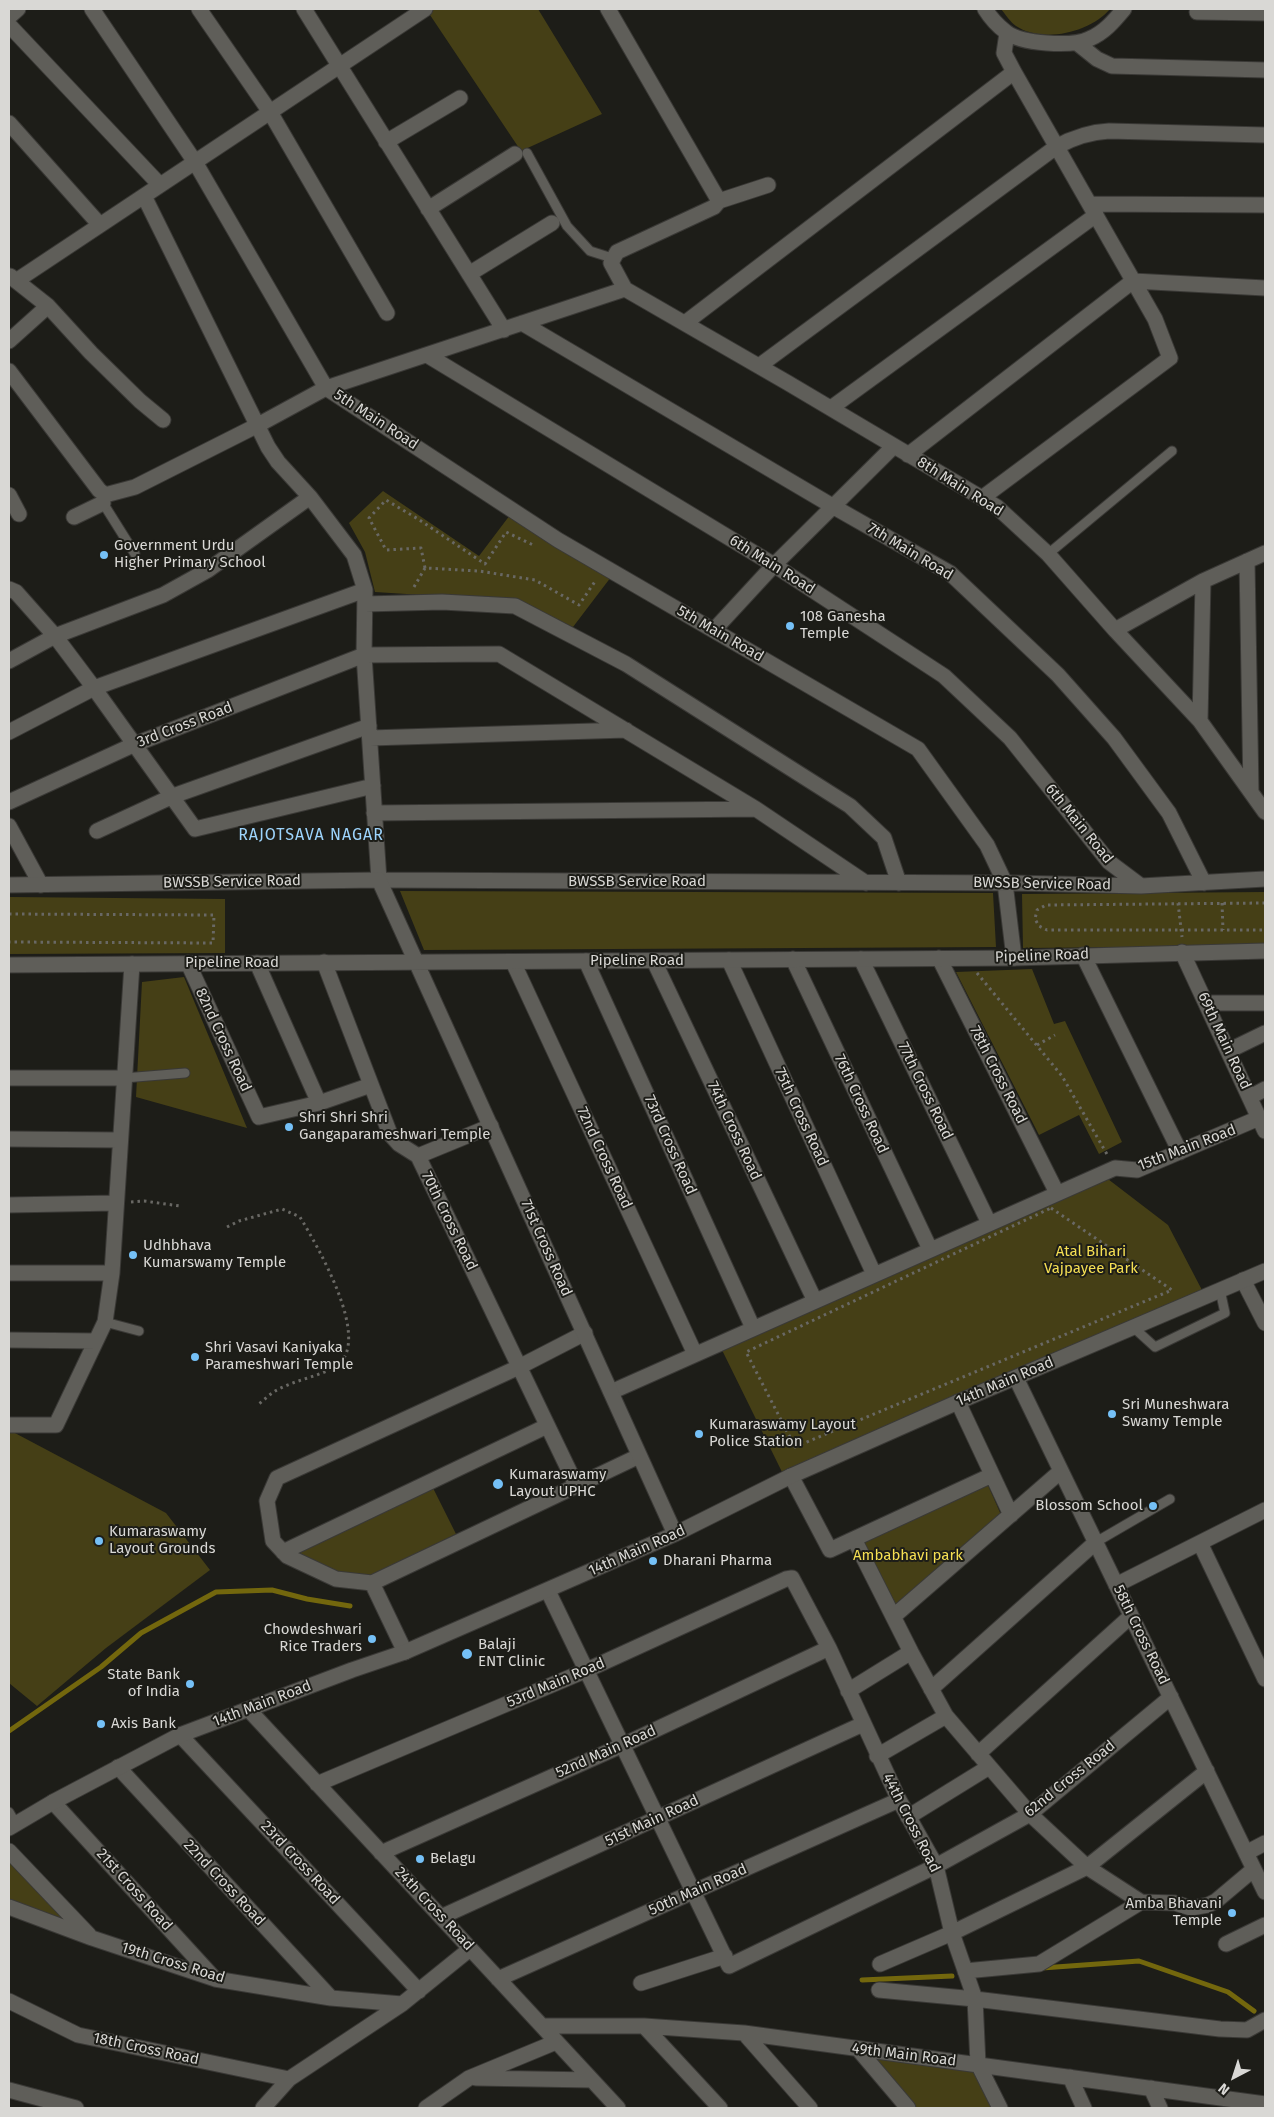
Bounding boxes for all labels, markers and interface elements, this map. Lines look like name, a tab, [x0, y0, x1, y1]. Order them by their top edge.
street label: 5th Main Road	[330, 386, 422, 454]
street label: 8th Main Road	[914, 453, 1006, 521]
street label: 7th Main Road	[864, 519, 956, 585]
street label: 6th Main Road	[726, 532, 818, 598]
place label: Government Urdu Higher Primary School	[114, 537, 266, 572]
marker: Government Urdu Higher Primary School	[98, 549, 110, 561]
street label: 5th Main Road	[673, 602, 767, 666]
place label: 108 Ganesha Temple	[800, 608, 886, 643]
marker: 108 Ganesha Temple	[784, 620, 796, 632]
street label: 3rd Cross Road	[135, 699, 235, 751]
street label: 6th Main Road	[1041, 780, 1117, 868]
district label: RAJOTSAVA NAGAR	[236, 826, 386, 846]
street label: BWSSB Service Road	[163, 872, 301, 892]
street label: BWSSB Service Road	[568, 873, 706, 891]
street label: BWSSB Service Road	[973, 874, 1111, 894]
street label: Pipeline Road	[995, 945, 1089, 967]
street label: Pipeline Road	[590, 952, 684, 970]
street label: Pipeline Road	[185, 954, 279, 972]
street label: 82nd Cross Road	[191, 985, 255, 1095]
street label: 69th Main Road	[1194, 990, 1254, 1092]
street label: 78th Cross Road	[966, 1023, 1030, 1127]
street label: 77th Cross Road	[894, 1039, 956, 1143]
street label: 76th Cross Road	[830, 1052, 892, 1156]
street label: 75th Cross Road	[770, 1065, 832, 1169]
street label: 74th Cross Road	[703, 1079, 765, 1183]
street label: 73rd Cross Road	[640, 1092, 700, 1198]
street label: 72nd Cross Road	[573, 1104, 635, 1212]
place label: Shri Shri Shri Gangaparameshwari Temple	[299, 1109, 490, 1144]
marker: Shri Shri Shri Gangaparameshwari Temple	[283, 1121, 295, 1133]
street label: 15th Main Road	[1135, 1121, 1239, 1175]
street label: 70th Cross Road	[417, 1169, 481, 1273]
street label: 71st Cross Road	[517, 1197, 575, 1299]
place label: Udhbhava Kumarswamy Temple	[143, 1237, 286, 1272]
park label: Atal Bihari Vajpayee Park	[1044, 1243, 1138, 1278]
marker: Udhbhava Kumarswamy Temple	[127, 1249, 139, 1261]
place label: Shri Vasavi Kaniyaka Parameshwari Temple	[205, 1339, 353, 1374]
marker: Shri Vasavi Kaniyaka Parameshwari Temple	[189, 1351, 201, 1363]
street label: 14th Main Road	[954, 1353, 1056, 1411]
place label: Sri Muneshwara Swamy Temple	[1122, 1396, 1229, 1431]
marker: Sri Muneshwara Swamy Temple	[1106, 1408, 1118, 1420]
place label: Kumaraswamy Layout Police Station	[709, 1416, 856, 1451]
marker: Kumaraswamy Layout Police Station	[693, 1428, 705, 1440]
place label: Kumaraswamy Layout UPHC	[509, 1466, 606, 1501]
marker: Kumaraswamy Layout UPHC	[491, 1477, 505, 1491]
place label: Blossom School	[1035, 1497, 1143, 1515]
marker: Blossom School	[1147, 1500, 1159, 1512]
street label: 14th Main Road	[586, 1522, 688, 1580]
place label: Kumaraswamy Layout Grounds	[109, 1523, 216, 1558]
marker: Kumaraswamy Layout Grounds	[93, 1535, 105, 1547]
park label: Ambabhavi park	[853, 1547, 963, 1565]
place label: Dharani Pharma	[663, 1552, 772, 1570]
marker: Dharani Pharma	[647, 1555, 659, 1567]
street label: 58th Cross Road	[1109, 1582, 1173, 1688]
place label: Chowdeshwari Rice Traders	[264, 1621, 362, 1656]
marker: Chowdeshwari Rice Traders	[366, 1633, 378, 1645]
place label: Balaji ENT Clinic	[478, 1636, 545, 1671]
marker: Balaji ENT Clinic	[460, 1647, 474, 1661]
street label: 53rd Main Road	[504, 1654, 608, 1712]
place label: State Bank of India	[107, 1666, 180, 1701]
street label: 14th Main Road	[210, 1677, 314, 1731]
marker: State Bank of India	[184, 1678, 196, 1690]
place label: Axis Bank	[111, 1715, 176, 1733]
marker: Axis Bank	[95, 1718, 107, 1730]
street label: 52nd Main Road	[553, 1722, 659, 1782]
street label: 62nd Cross Road	[1021, 1737, 1119, 1821]
street label: 44th Cross Road	[878, 1770, 944, 1876]
street label: 51st Main Road	[602, 1791, 702, 1851]
street label: 23rd Cross Road	[257, 1817, 343, 1909]
street label: 22nd Cross Road	[179, 1836, 269, 1930]
street label: 21st Cross Road	[92, 1845, 176, 1935]
place label: Belagu	[430, 1850, 476, 1868]
marker: Belagu	[414, 1853, 426, 1865]
street label: 50th Main Road	[646, 1860, 750, 1920]
street label: 24th Cross Road	[391, 1863, 477, 1955]
place label: Amba Bhavani Temple	[1125, 1895, 1222, 1930]
marker: Amba Bhavani Temple	[1226, 1907, 1238, 1919]
street label: 19th Cross Road	[119, 1939, 227, 1987]
street label: 18th Cross Road	[91, 2029, 201, 2069]
street label: 49th Main Road	[851, 2040, 957, 2070]
north arrow	[1209, 2052, 1259, 2102]
text: N	[1215, 2079, 1233, 2098]

